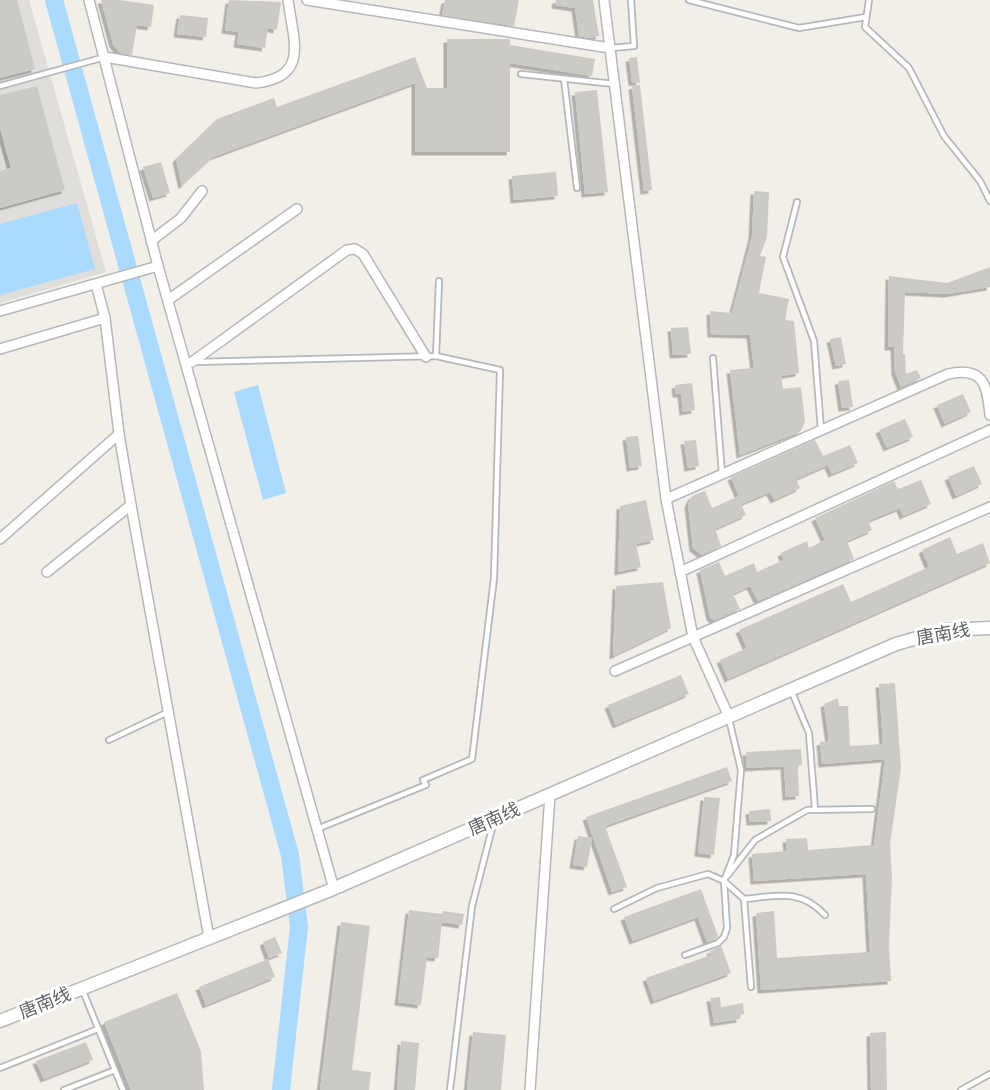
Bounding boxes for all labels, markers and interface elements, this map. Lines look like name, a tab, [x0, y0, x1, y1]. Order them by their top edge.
street label: 唐南线	[914, 617, 971, 649]
street label: 唐南线	[464, 797, 523, 839]
street label: 唐南线	[15, 982, 74, 1022]

